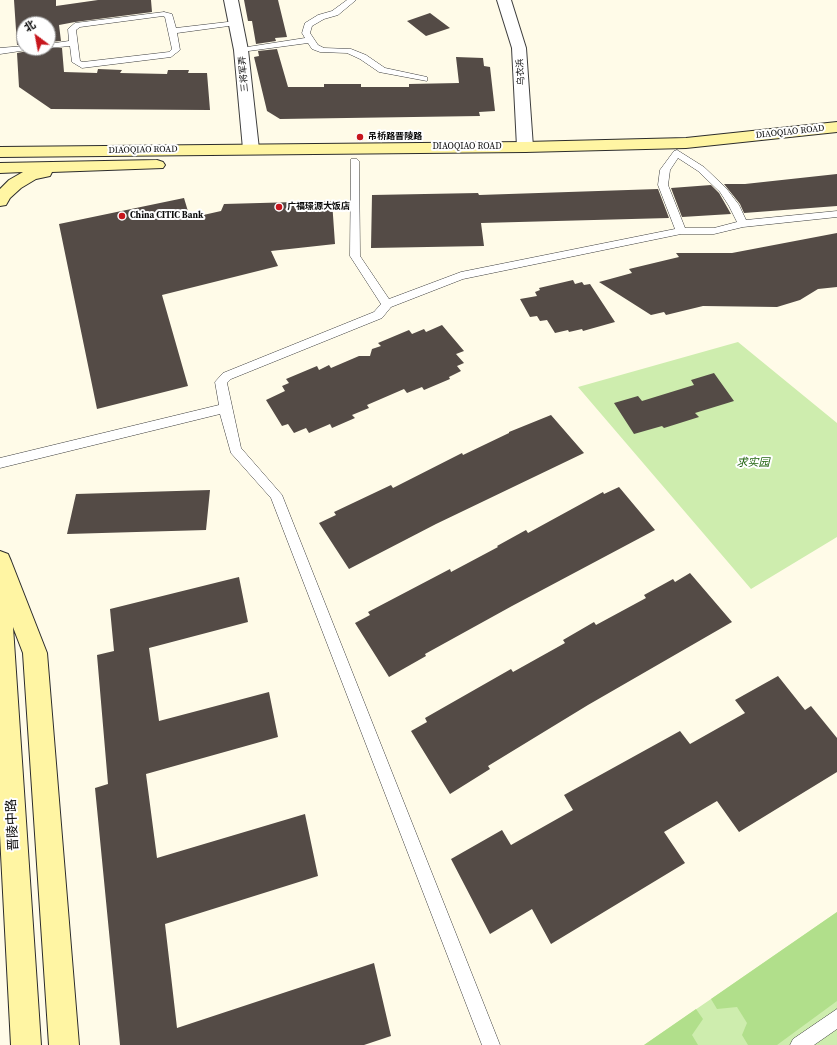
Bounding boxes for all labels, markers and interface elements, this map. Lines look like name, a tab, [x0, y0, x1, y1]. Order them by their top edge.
north arrow	[16, 16, 56, 56]
text: 北	[21, 17, 39, 36]
street label: 三将军弄	[237, 56, 251, 92]
street label: 乌衣浜	[515, 58, 527, 86]
street label: DIAOQIAO ROAD	[755, 123, 825, 141]
marker: 吊桥路晋陵路	[355, 132, 365, 142]
place label: 吊桥路晋陵路	[368, 132, 422, 142]
street label: DIAOQIAO ROAD	[432, 142, 502, 152]
street label: DIAOQIAO ROAD	[108, 144, 178, 156]
marker: 广福璟源大饭店	[274, 202, 284, 212]
place label: 广福璟源大饭店	[287, 202, 350, 212]
marker: China CITIC Bank	[117, 211, 127, 221]
place label: China CITIC Bank	[130, 211, 203, 221]
park label: 求实园	[737, 456, 769, 470]
street label: 晋陵中路	[4, 799, 22, 851]

